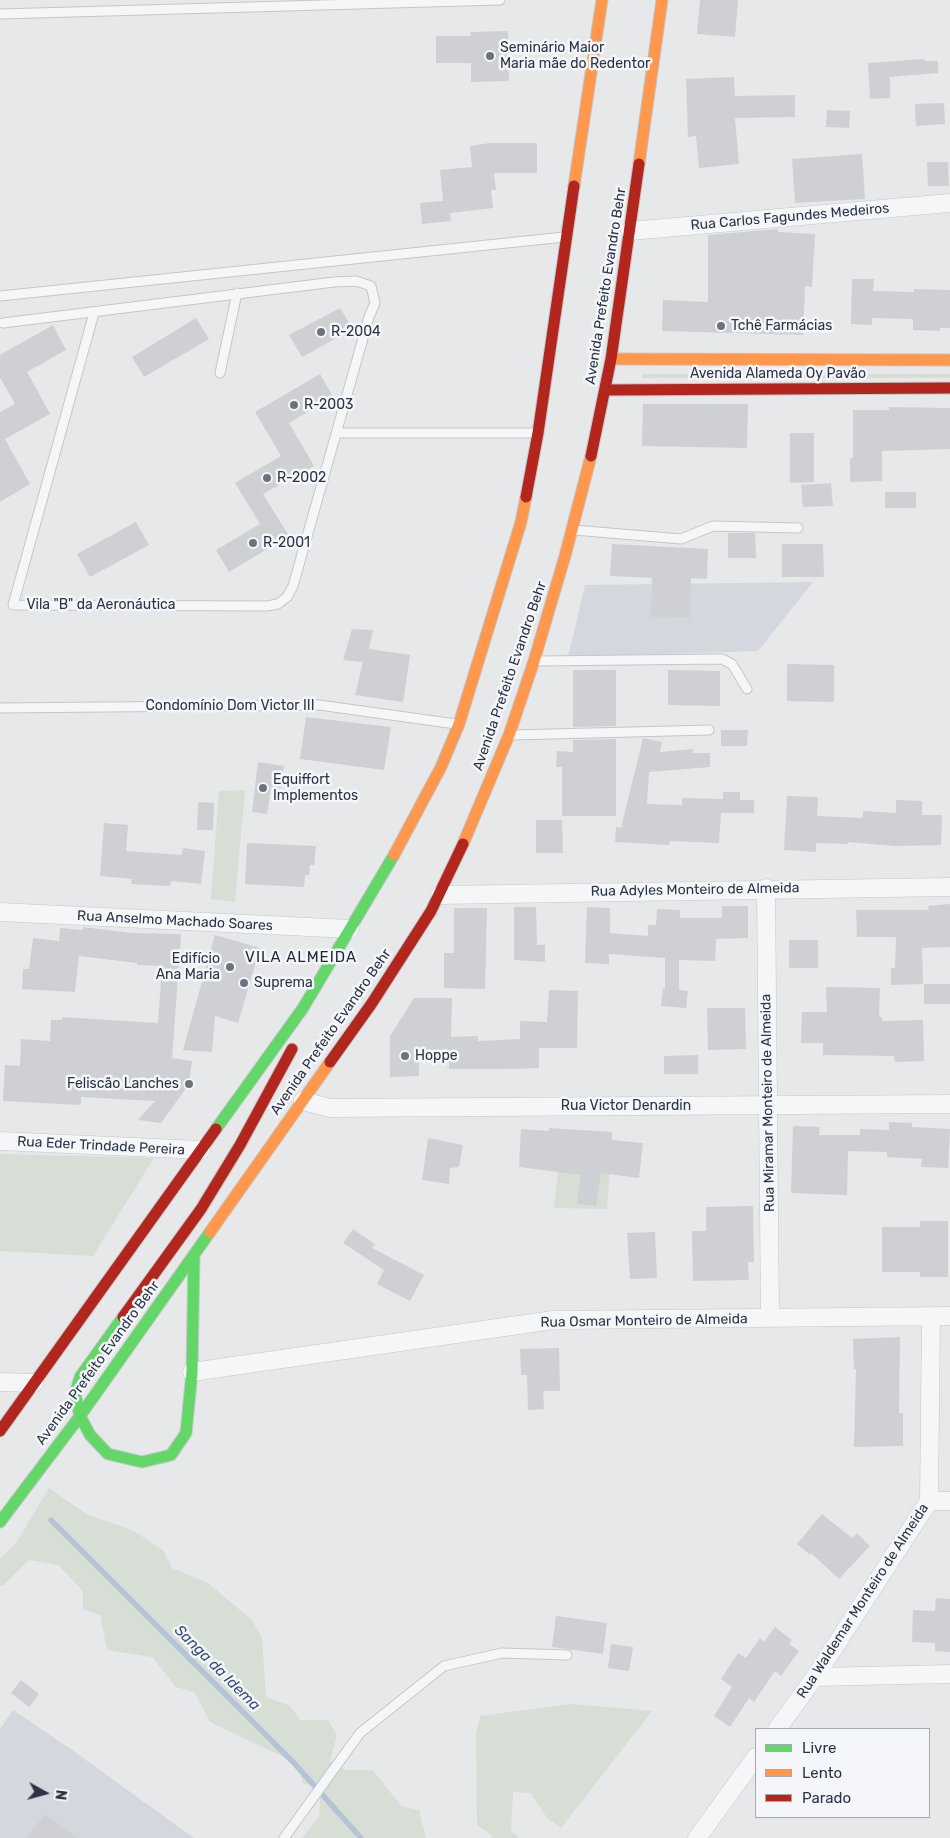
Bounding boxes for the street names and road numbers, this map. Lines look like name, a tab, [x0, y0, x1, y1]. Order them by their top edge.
street label: Avenida Prefeito Evandro Behr	[582, 186, 630, 386]
street label: Rua Carlos Fagundes Medeiros	[690, 200, 890, 234]
street label: Avenida Alameda Oy Pavão	[690, 366, 866, 382]
street label: Avenida Prefeito Evandro Behr	[470, 579, 550, 773]
street label: Vila "B" da Aeronáutica	[26, 597, 176, 613]
street label: Condomínio Dom Victor III	[146, 698, 314, 714]
street label: Rua Adyles Monteiro de Almeida	[590, 880, 800, 900]
street label: Rua Anselmo Machado Soares	[77, 907, 273, 935]
street label: Avenida Prefeito Evandro Behr	[267, 946, 395, 1118]
street label: Rua Miramar Monteiro de Almeida	[758, 994, 778, 1212]
street label: Rua Victor Denardin	[561, 1098, 691, 1114]
street label: Rua Eder Trindade Pereira	[17, 1133, 185, 1159]
street label: Avenida Prefeito Evandro Behr	[33, 1278, 163, 1448]
street label: Rua Osmar Monteiro de Almeida	[540, 1311, 748, 1331]
street label: Rua Waldemar Monteiro de Almeida	[794, 1500, 932, 1702]

